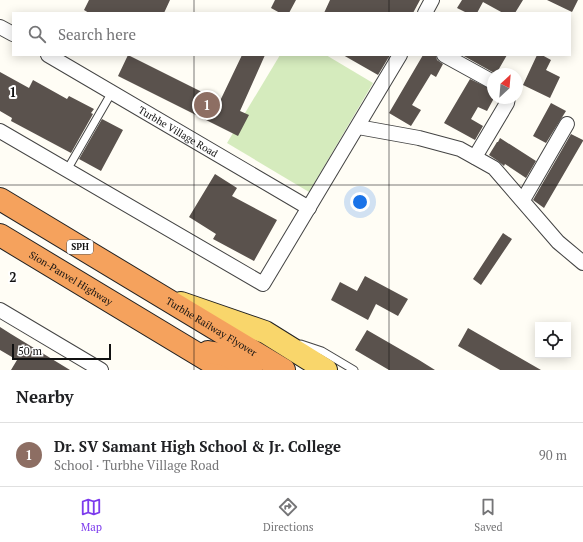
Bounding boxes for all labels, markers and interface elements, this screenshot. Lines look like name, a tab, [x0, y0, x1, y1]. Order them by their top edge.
search box	[12, 12, 571, 56]
icon: search	[26, 23, 48, 45]
text: Search here	[58, 24, 136, 44]
north arrow	[487, 68, 523, 104]
text: 1	[9, 83, 17, 101]
pin: 1	[194, 90, 220, 120]
street label: Turbhe Village Road	[136, 103, 221, 160]
your location	[350, 192, 370, 212]
road number: SPH	[67, 240, 93, 254]
street label: Sion-Panvel Highway	[27, 248, 116, 308]
text: 2	[9, 268, 17, 286]
street label: Turbhe Railway Flyover	[164, 294, 260, 359]
map controls	[535, 322, 571, 358]
button: locate	[535, 322, 571, 358]
scale bar	[12, 342, 111, 361]
text: 50 m	[18, 344, 42, 358]
text: Nearby	[16, 385, 74, 408]
text: Dr. SV Samant High School & Jr. College	[54, 436, 341, 456]
text: 1	[25, 446, 33, 464]
text: 90 m	[539, 446, 567, 464]
text: School · Turbhe Village Road	[54, 456, 219, 474]
tab: Map	[80, 496, 102, 534]
tab: Directions	[263, 496, 314, 534]
tab: Saved	[474, 496, 503, 534]

